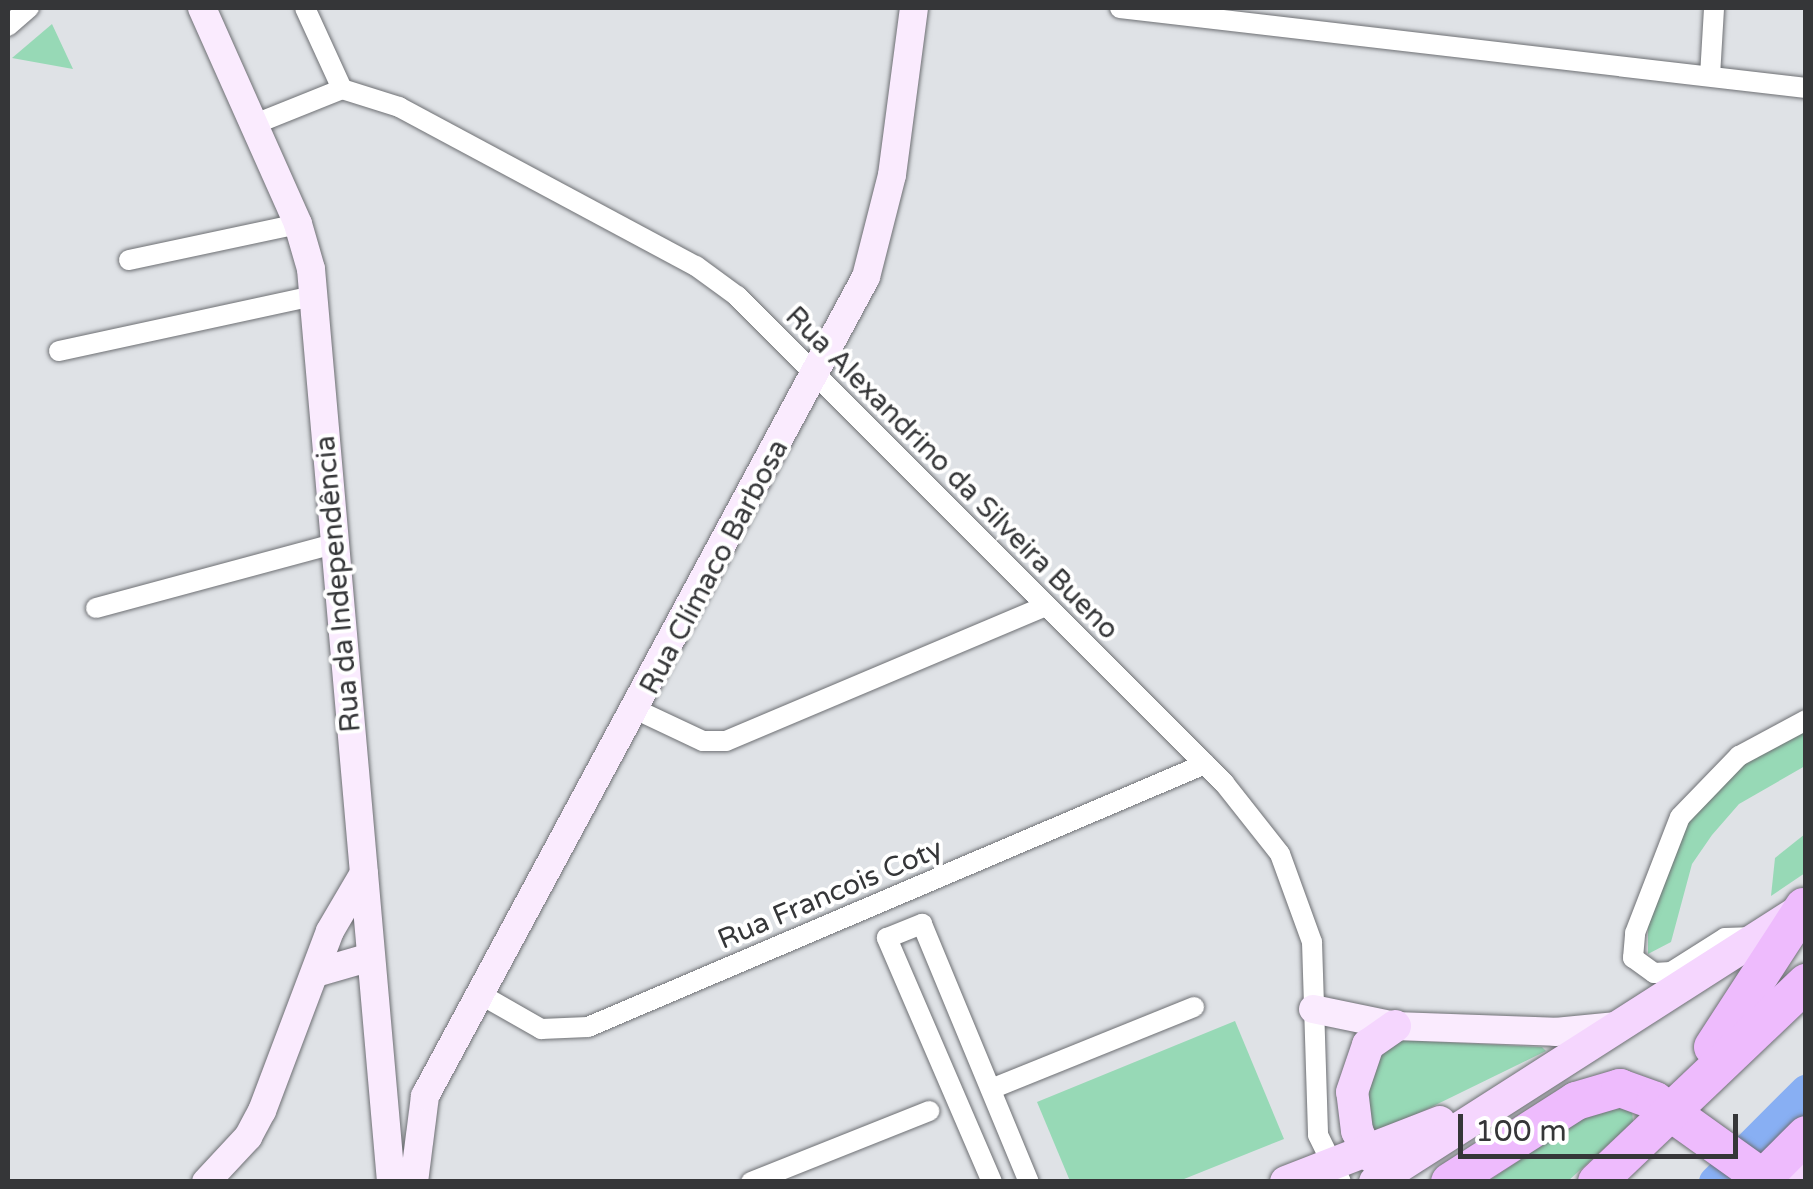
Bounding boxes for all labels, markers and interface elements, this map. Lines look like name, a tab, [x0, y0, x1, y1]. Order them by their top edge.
street label: Rua Alexandrino da Silveira Bueno	[779, 300, 1125, 646]
street label: Rua da Independência	[308, 434, 368, 734]
street label: Rua Clímaco Barbosa	[633, 434, 795, 700]
street label: Rua Francois Coty	[713, 831, 947, 957]
scale bar	[1463, 1094, 1743, 1156]
text: 100 m	[1475, 1113, 1567, 1150]

